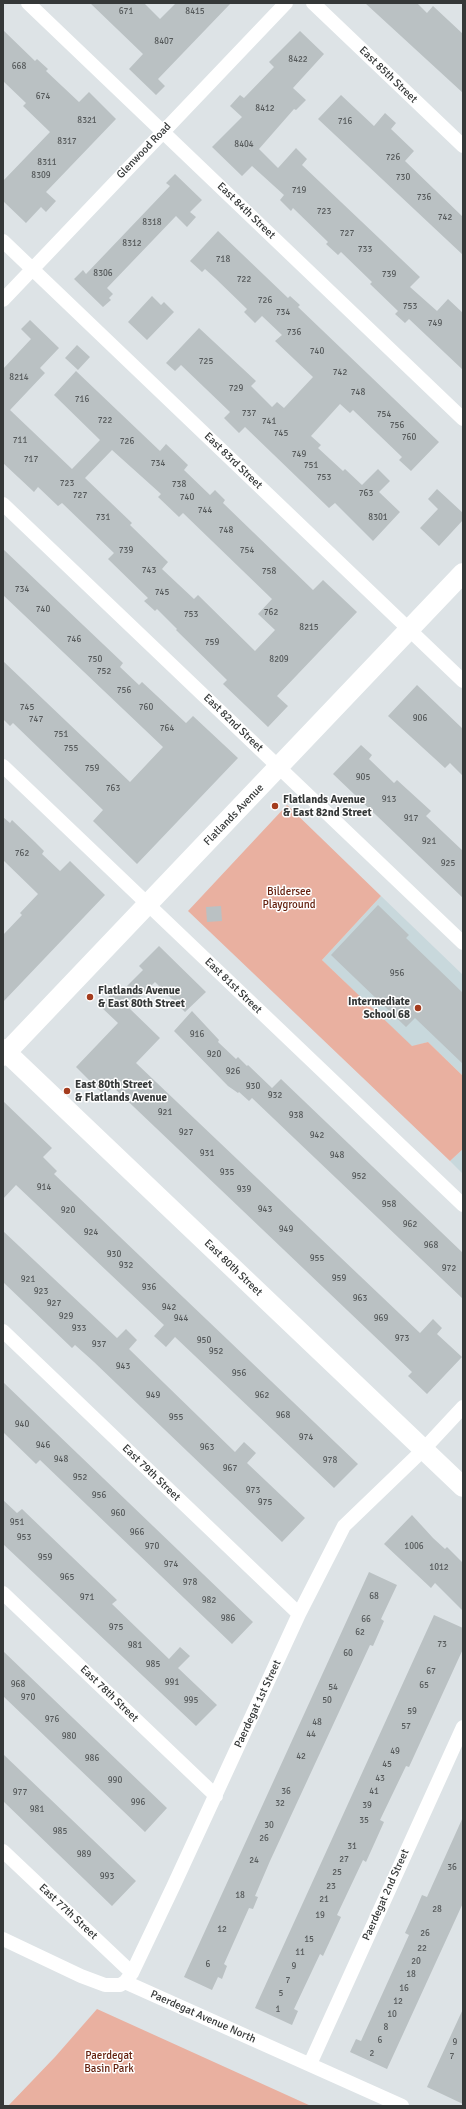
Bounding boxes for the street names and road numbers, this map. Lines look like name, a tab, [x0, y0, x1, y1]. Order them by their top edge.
street label: East 85th Street	[356, 44, 420, 106]
street label: Glenwood Road	[114, 120, 174, 182]
street label: East 84th Street	[214, 180, 278, 242]
street label: East 83rd Street	[201, 430, 265, 492]
street label: East 82nd Street	[201, 691, 265, 755]
street label: Flatlands Avenue	[201, 781, 267, 849]
street label: East 81st Street	[202, 955, 264, 1017]
street label: East 80th Street	[201, 1237, 265, 1299]
street label: East 79th Street	[119, 1442, 183, 1504]
street label: Paerdegat 1st Street	[232, 1658, 284, 1750]
street label: East 78th Street	[77, 1663, 141, 1725]
street label: Paerdegat 2nd Street	[360, 1847, 412, 1943]
street label: East 77th Street	[36, 1881, 100, 1943]
street label: Paerdegat Avenue North	[148, 1988, 258, 2046]

